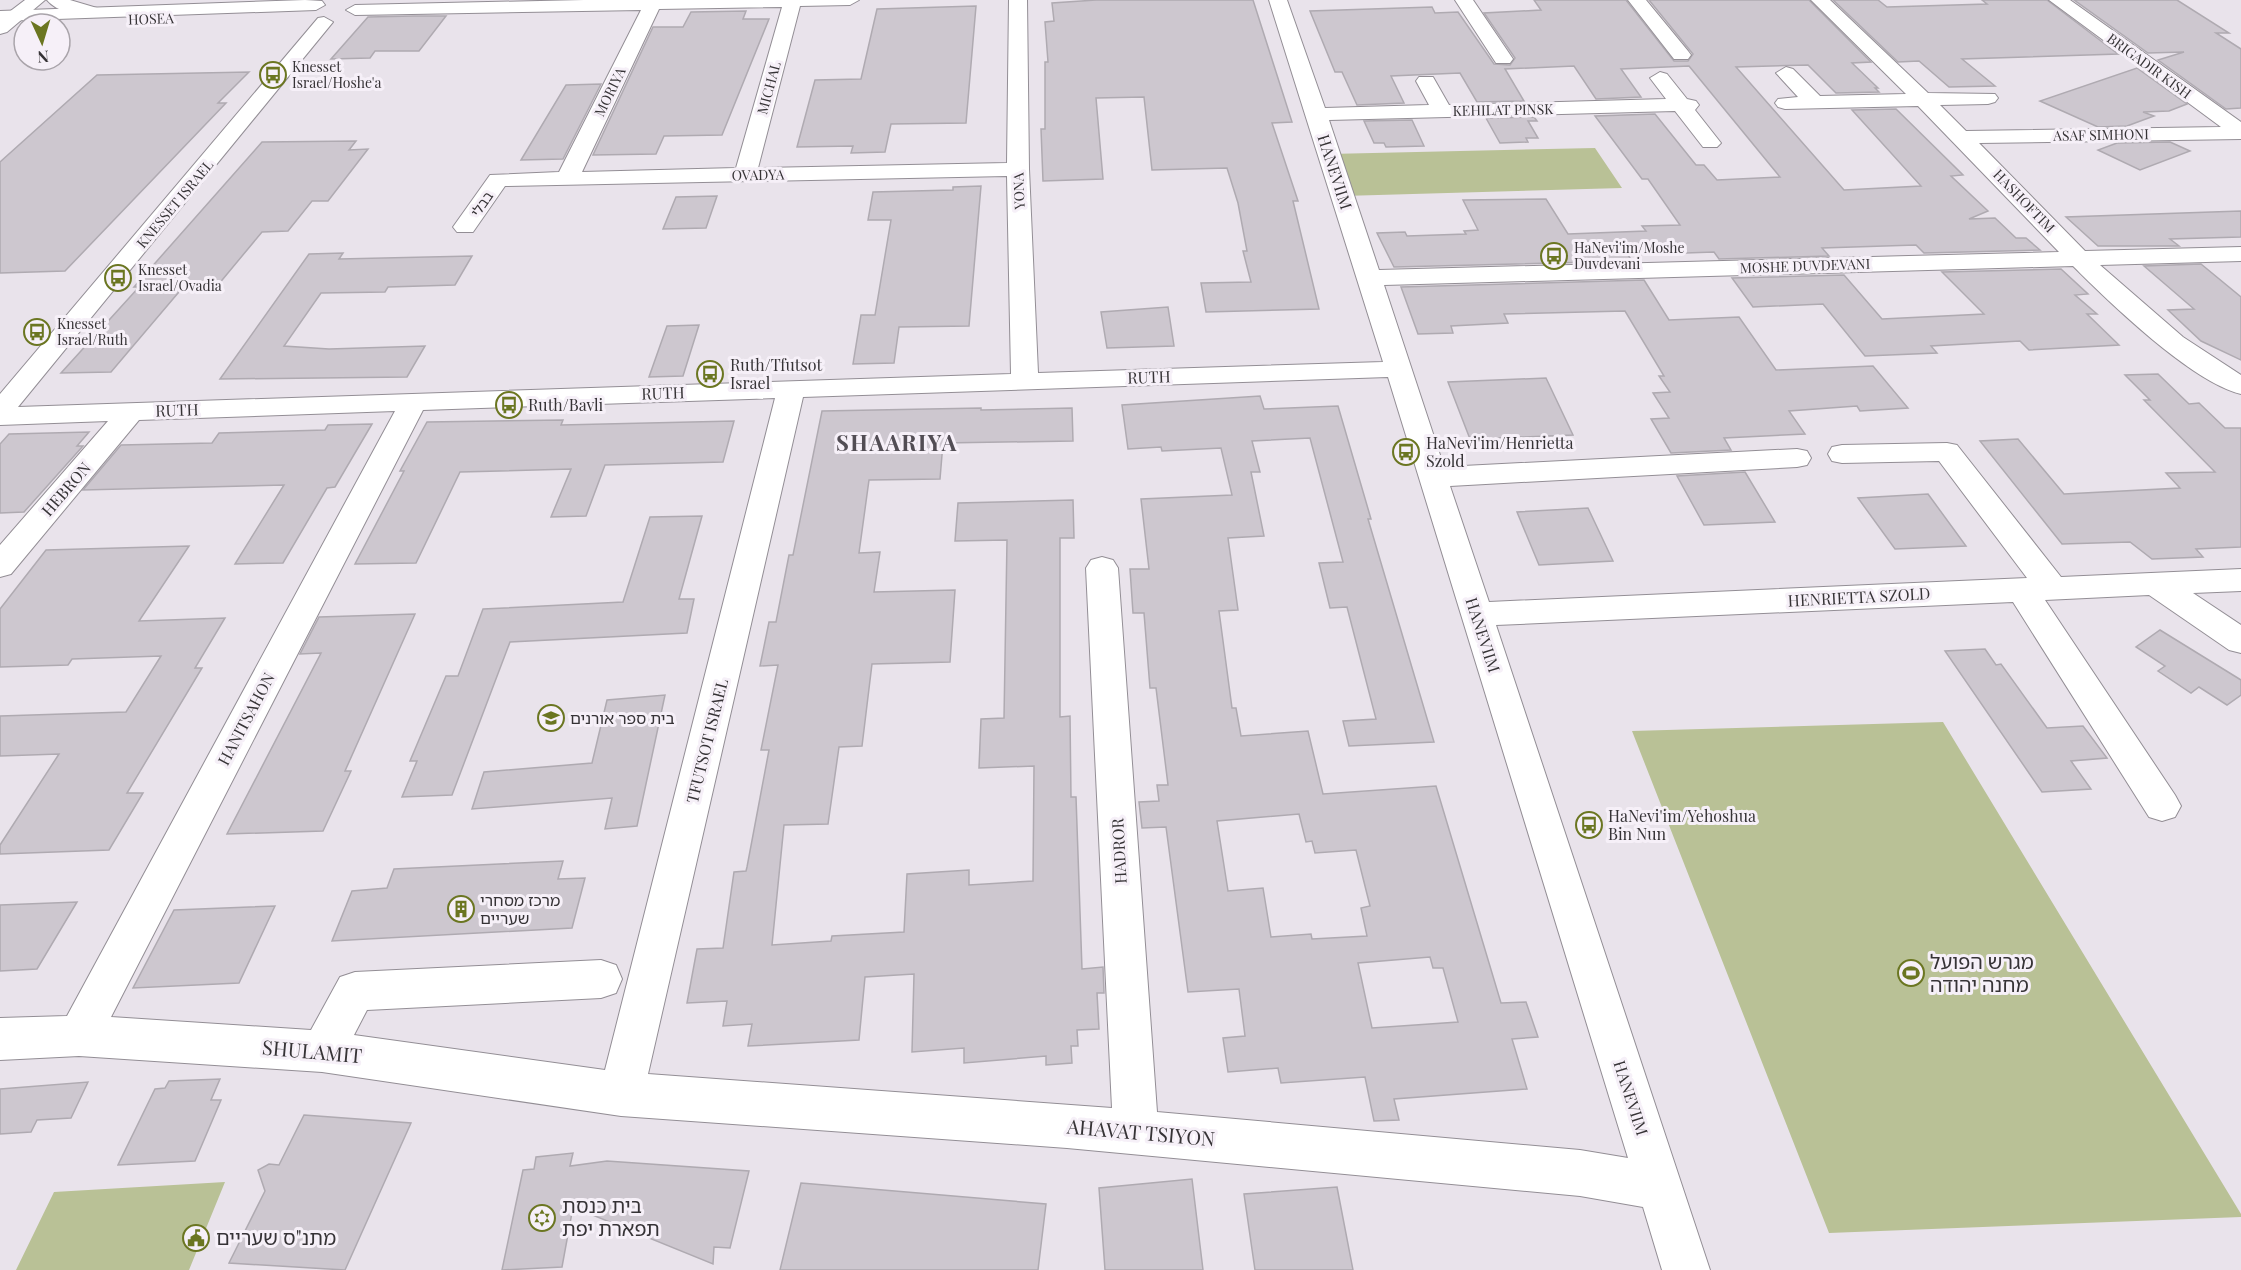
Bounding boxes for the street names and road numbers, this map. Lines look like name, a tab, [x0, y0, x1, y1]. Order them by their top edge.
street label: HOSEA	[128, 8, 174, 29]
street label: BRIGADIR KISH	[2103, 29, 2196, 103]
street label: MICHAL	[752, 59, 785, 116]
street label: MORIYA	[589, 64, 630, 120]
street label: KEHILAT PINSK	[1452, 99, 1554, 120]
street label: ASAF SIMHONI	[2052, 124, 2149, 145]
street label: HANEVIIM	[1313, 132, 1357, 212]
street label: KNESSET ISRAEL	[132, 156, 217, 252]
street label: OVADYA	[731, 165, 785, 184]
street label: HASHOFTIM	[1989, 165, 2059, 237]
street label: YONA	[1008, 172, 1029, 211]
street label: בבלי	[466, 187, 497, 220]
street label: MOSHE DUVDEVANI	[1739, 254, 1871, 277]
street label: RUTH	[1127, 365, 1171, 388]
street label: RUTH	[641, 381, 685, 404]
street label: RUTH	[155, 398, 199, 421]
street label: HEBRON	[36, 457, 95, 520]
street label: HENRIETTA SZOLD	[1787, 582, 1931, 611]
street label: HANEVIIM	[1461, 595, 1505, 675]
street label: HANITSAHON	[212, 669, 279, 769]
street label: TFUTSOT ISRAEL	[681, 677, 732, 805]
street label: HADROR	[1106, 817, 1131, 884]
street label: SHULAMIT	[261, 1033, 363, 1068]
street label: HANEVIIM	[1609, 1058, 1653, 1138]
street label: AHAVAT TSIYON	[1065, 1112, 1216, 1151]

